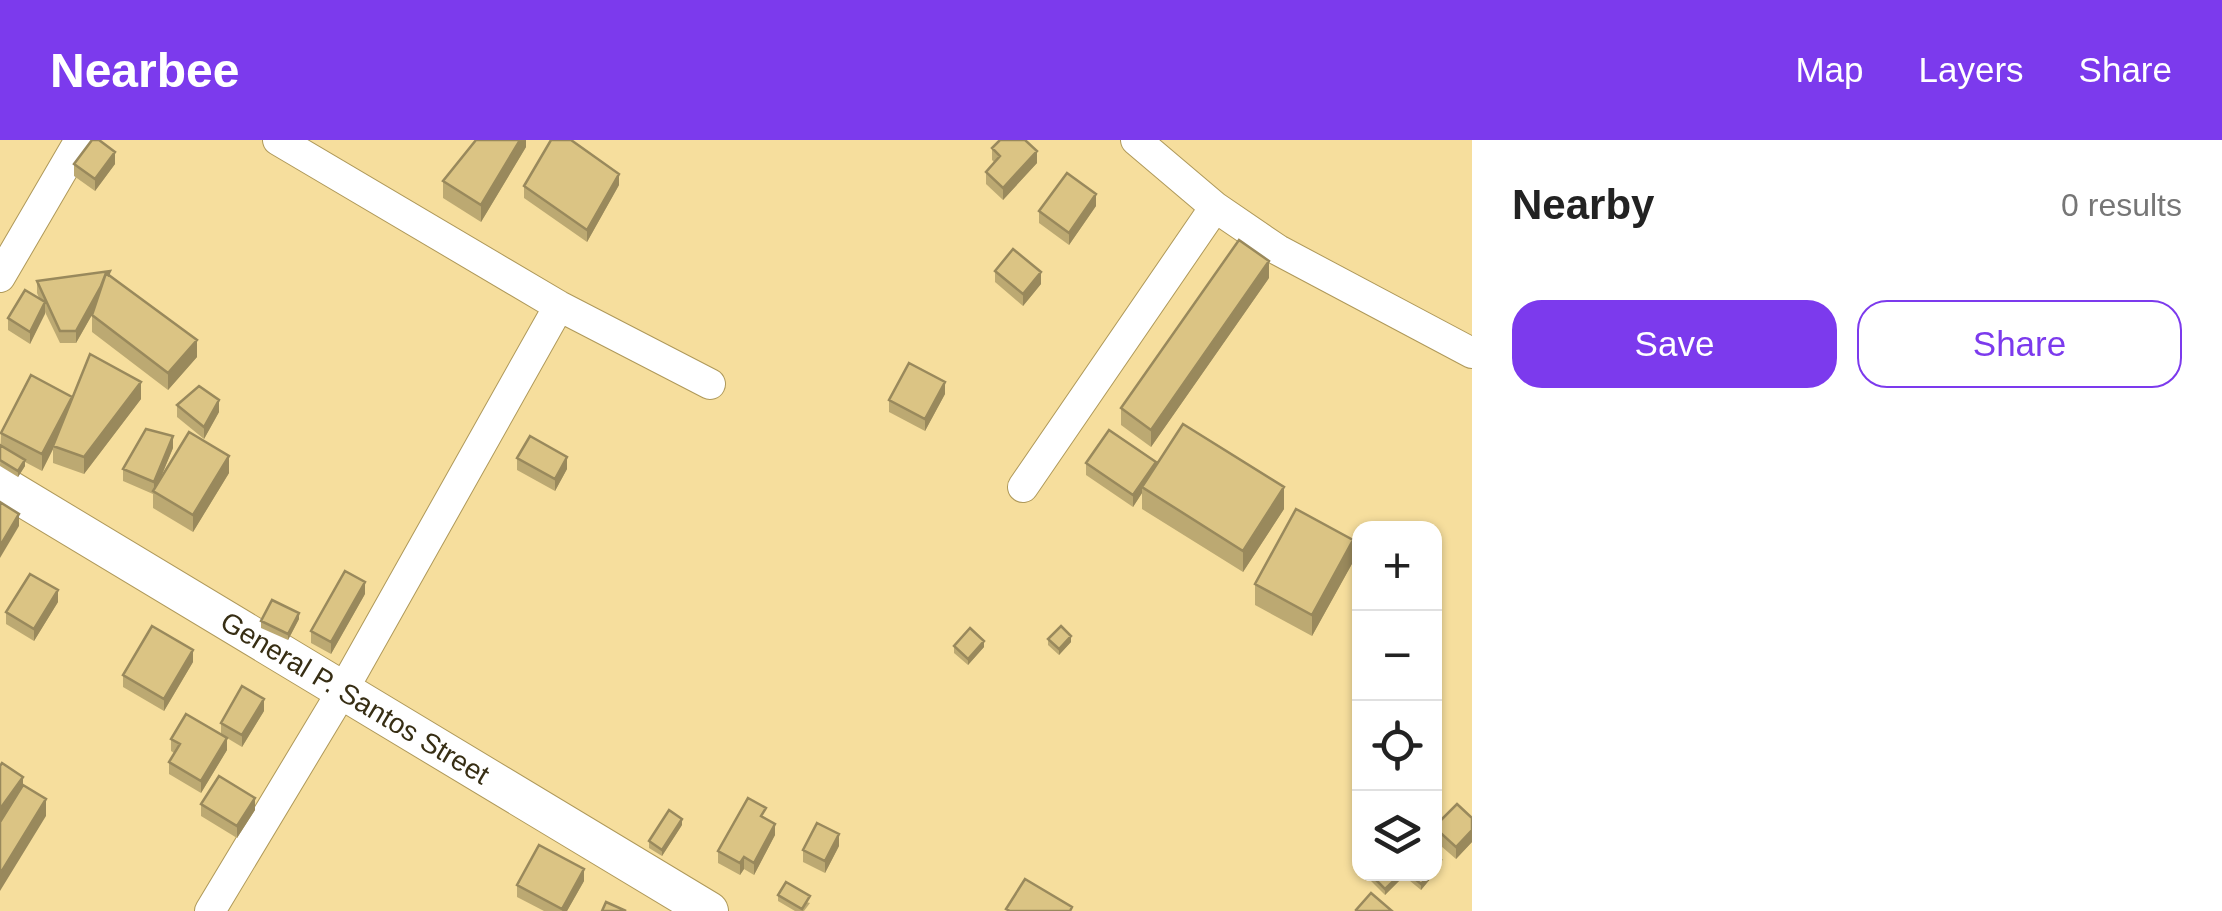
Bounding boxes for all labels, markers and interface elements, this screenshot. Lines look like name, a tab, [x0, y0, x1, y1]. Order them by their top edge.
text: Nearbee	[50, 44, 239, 97]
text: Map	[1795, 50, 1864, 89]
text: Layers	[1919, 50, 2024, 89]
text: Share	[2079, 50, 2172, 89]
text: Nearby	[1512, 181, 1654, 228]
text: 0 results	[2061, 187, 2182, 223]
button: Save	[1512, 300, 1837, 388]
button: Share	[1857, 300, 2182, 388]
map controls	[1352, 521, 1442, 881]
button: +	[1352, 521, 1442, 611]
street label: General P. Santos Street	[215, 605, 495, 791]
button: −	[1352, 611, 1442, 701]
button: locate	[1352, 701, 1442, 791]
button: layers	[1352, 791, 1442, 881]

